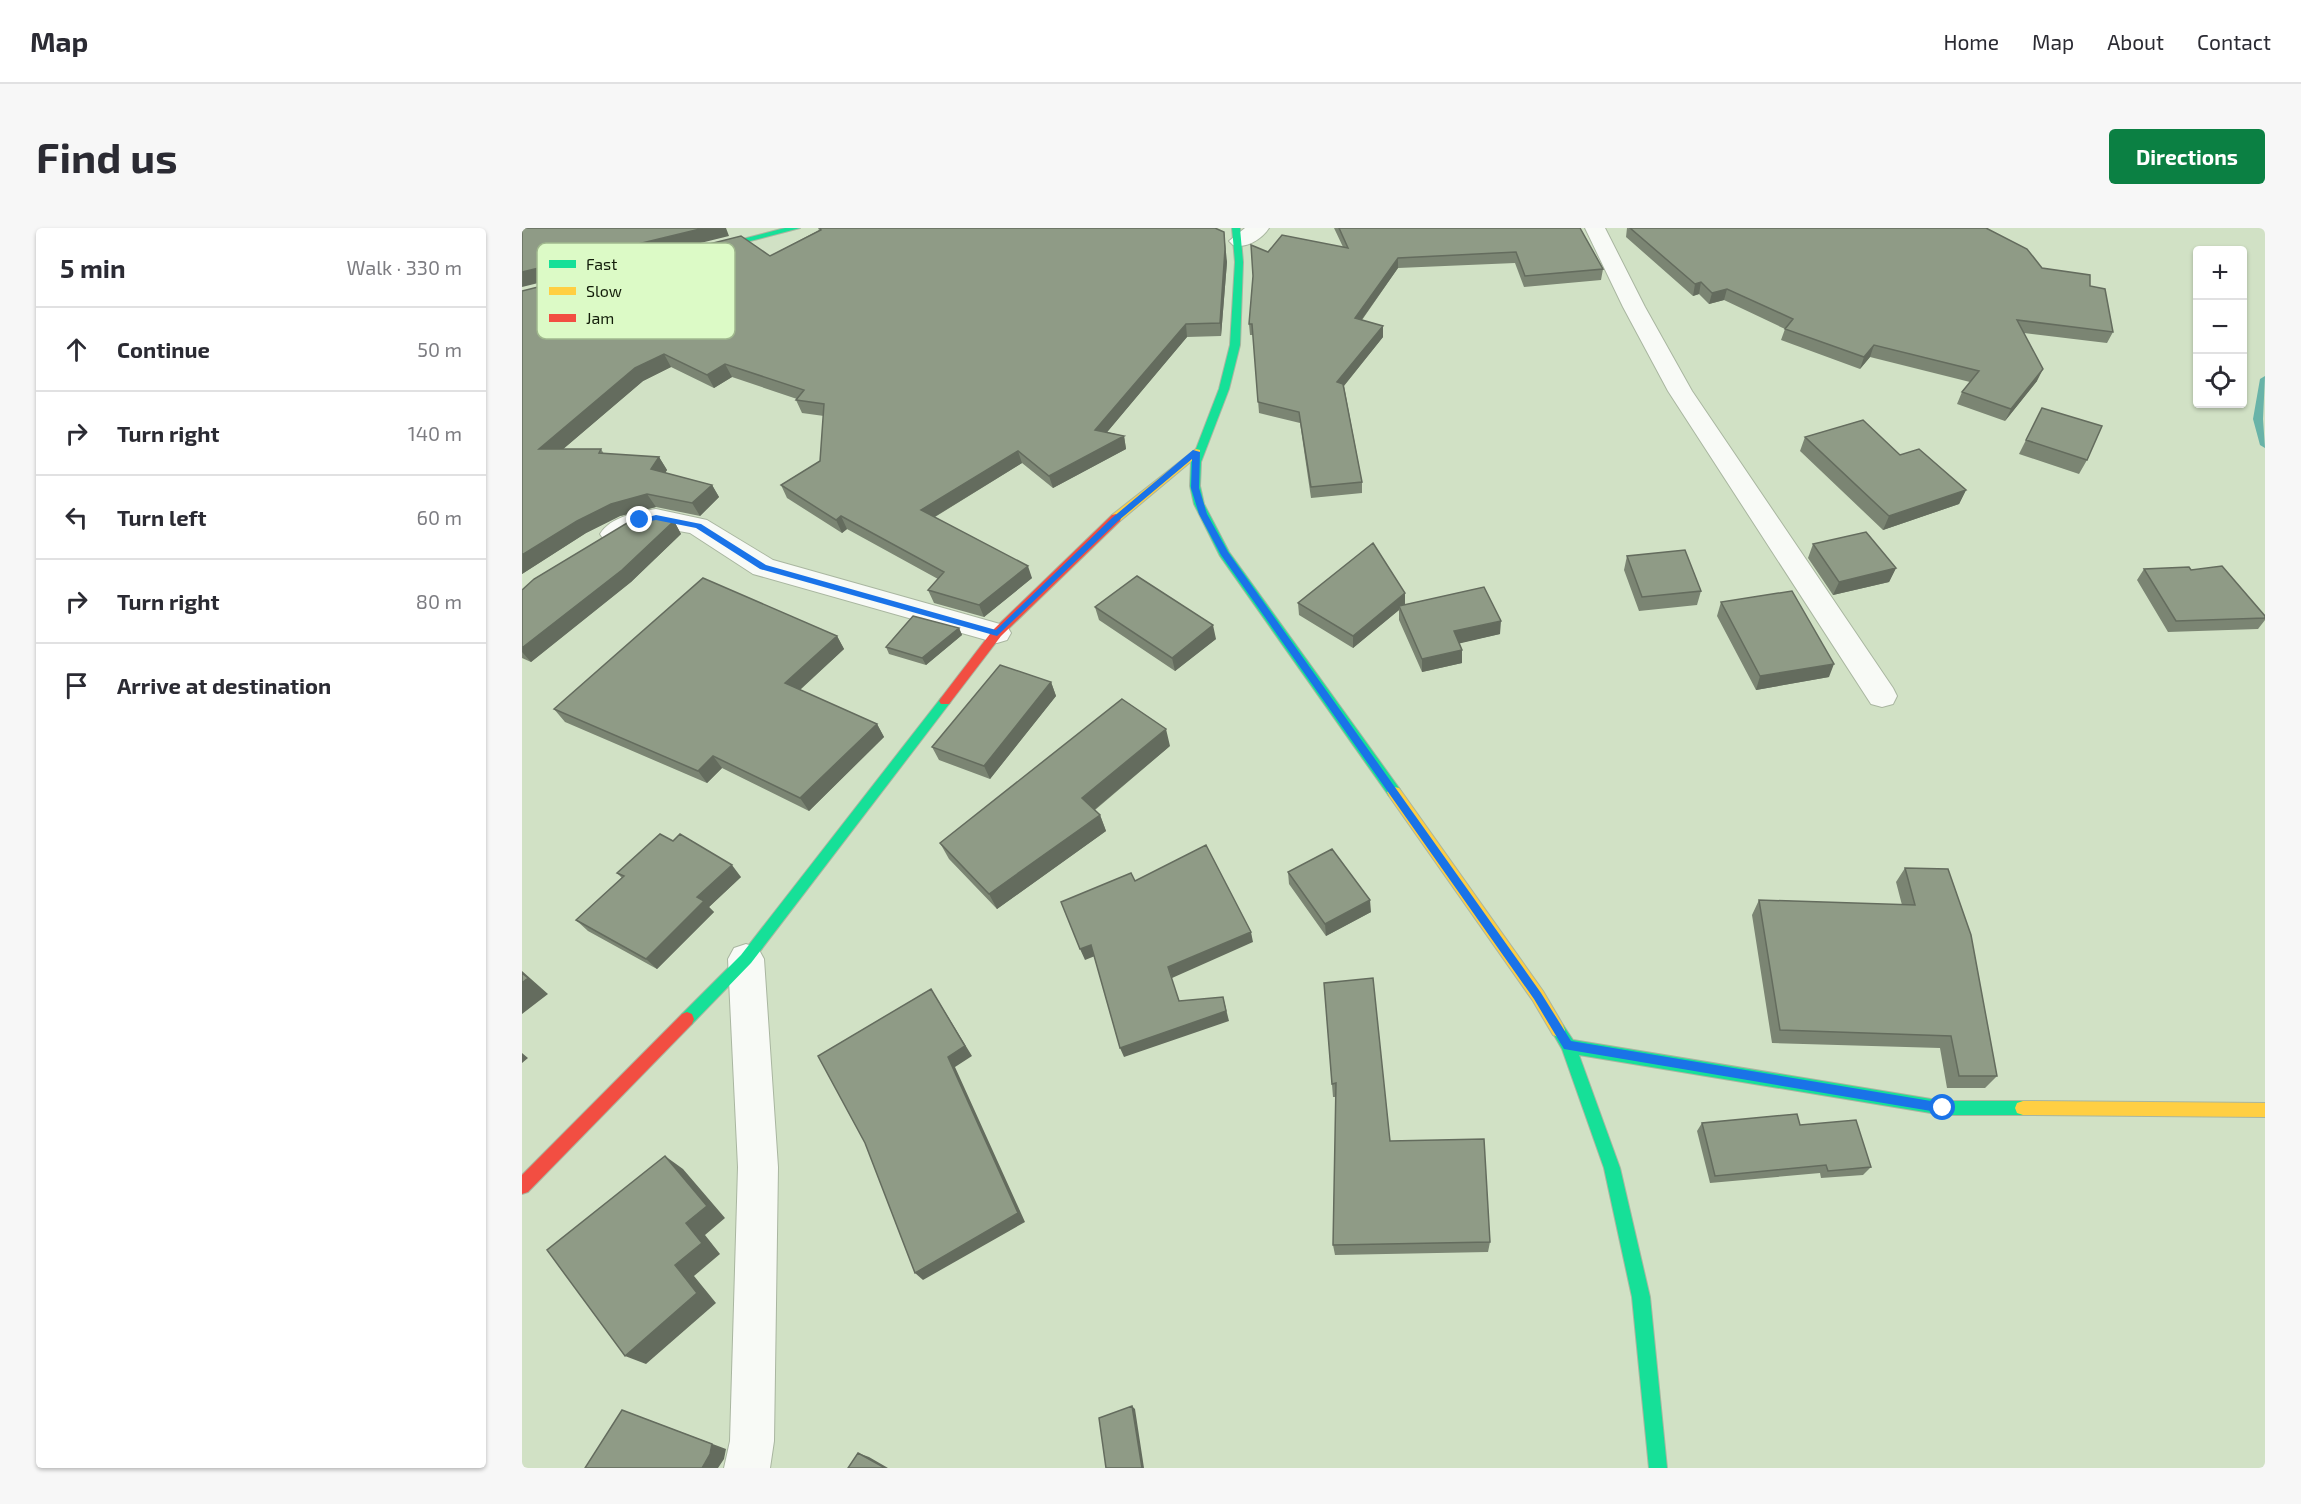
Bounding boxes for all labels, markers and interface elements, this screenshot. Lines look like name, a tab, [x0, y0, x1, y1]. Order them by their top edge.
text: Map	[30, 24, 88, 58]
text: Home	[1943, 29, 1999, 54]
text: Map	[2032, 29, 2074, 54]
text: About	[2107, 29, 2164, 54]
text: Contact	[2197, 29, 2271, 54]
button: Directions	[2109, 129, 2265, 184]
text: Find us	[36, 131, 178, 181]
legend	[537, 243, 735, 339]
map controls	[2193, 246, 2247, 408]
button: +	[2193, 246, 2247, 300]
text: 5 min	[60, 252, 126, 283]
text: Fast	[586, 254, 617, 273]
text: Walk · 330 m	[346, 255, 462, 279]
text: Slow	[586, 281, 622, 300]
button: −	[2193, 300, 2247, 354]
text: Jam	[586, 308, 614, 327]
icon: ahead	[60, 333, 93, 366]
text: Continue	[117, 336, 210, 362]
text: 50 m	[417, 337, 462, 361]
button: locate	[2193, 354, 2247, 408]
icon: right	[60, 417, 93, 450]
text: Turn right	[117, 420, 219, 446]
text: 140 m	[408, 421, 462, 445]
icon: left	[60, 501, 93, 534]
text: Turn left	[117, 504, 206, 530]
text: 60 m	[417, 505, 462, 529]
route end	[626, 506, 652, 532]
icon: right	[60, 585, 93, 618]
text: Turn right	[117, 588, 219, 614]
text: 80 m	[416, 589, 462, 613]
icon: arrive	[60, 669, 93, 702]
text: Arrive at destination	[117, 672, 331, 698]
route start	[1929, 1094, 1955, 1120]

